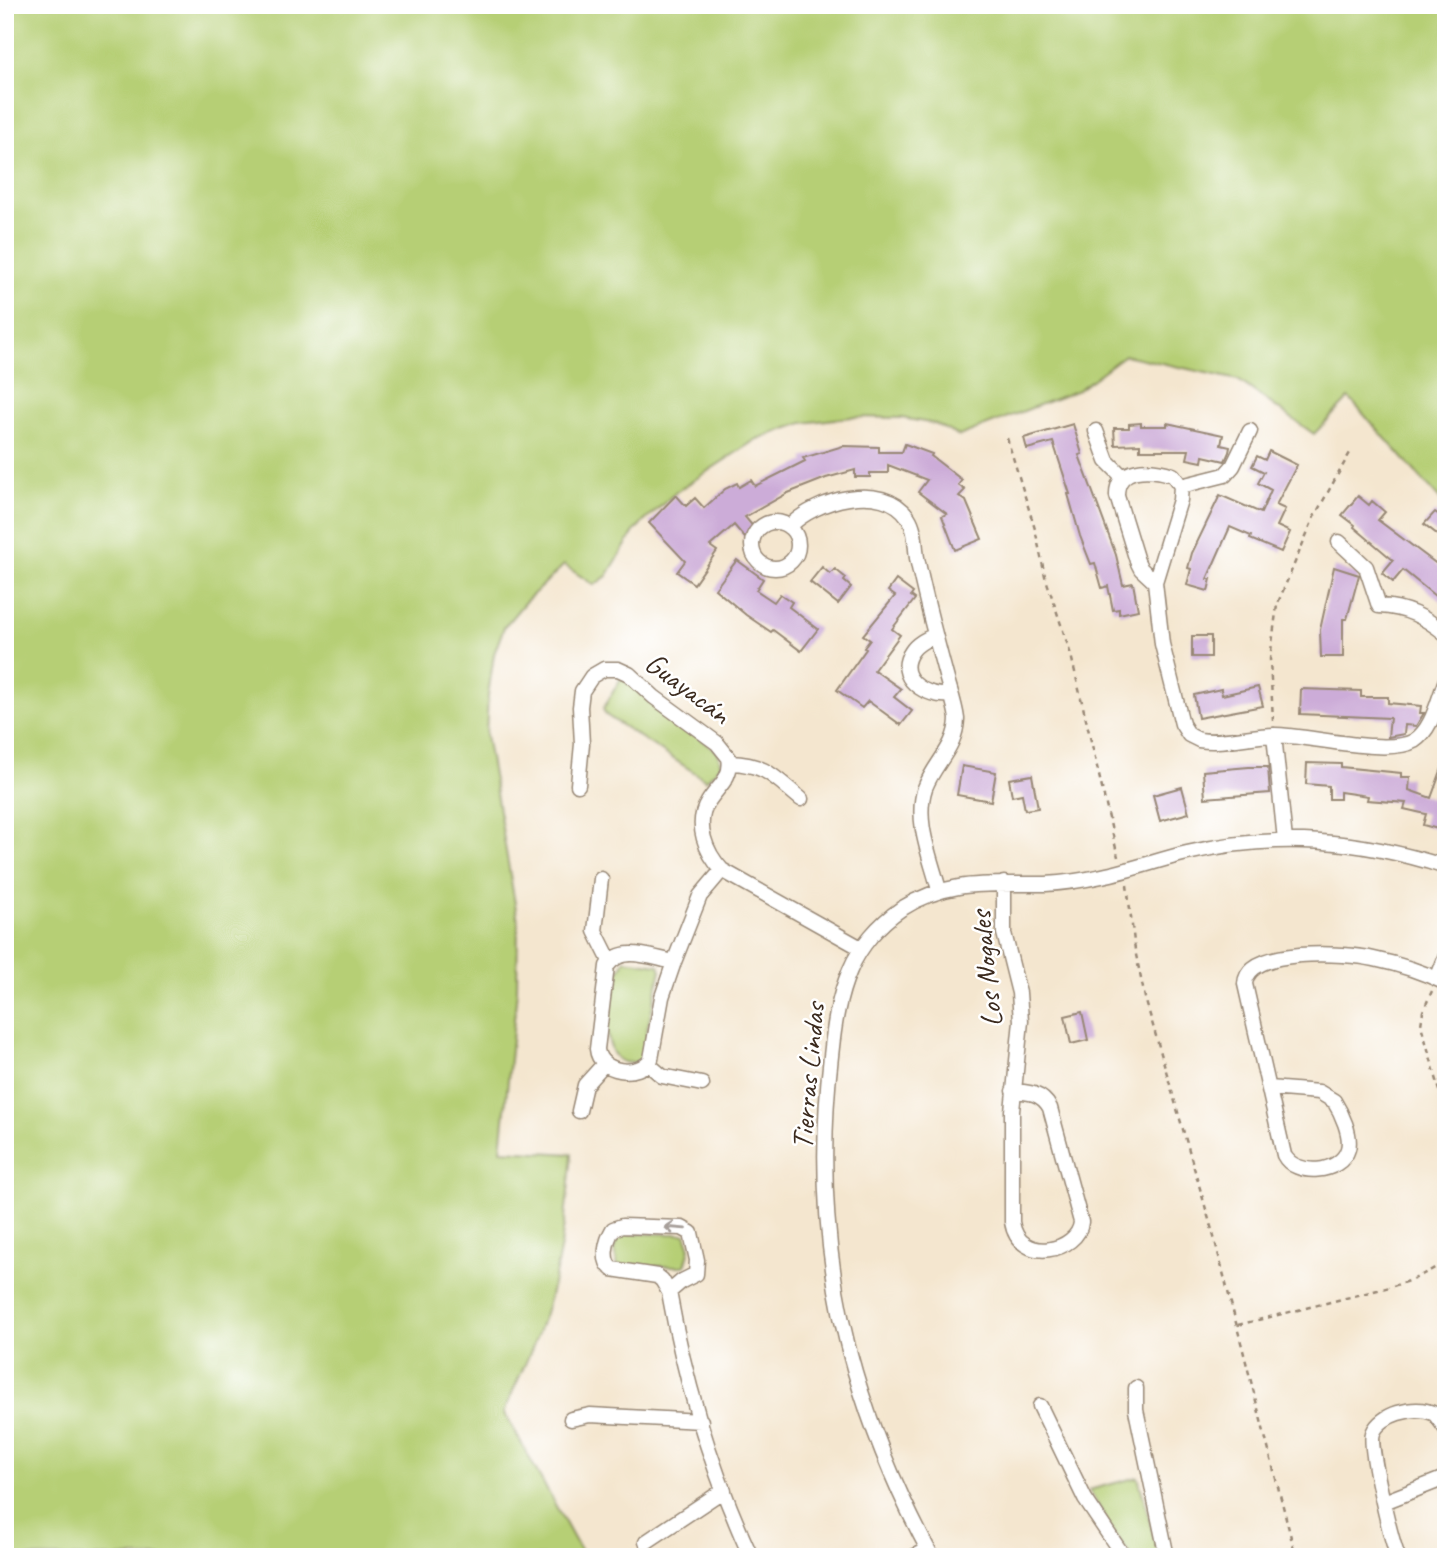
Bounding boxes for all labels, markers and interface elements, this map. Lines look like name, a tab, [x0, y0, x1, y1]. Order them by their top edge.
street label: Guayacán	[638, 644, 740, 733]
street label: Los Nogales	[961, 906, 1011, 1029]
street label: Tierras Lindas	[783, 999, 834, 1151]
one-way arrow	[664, 1222, 687, 1235]

